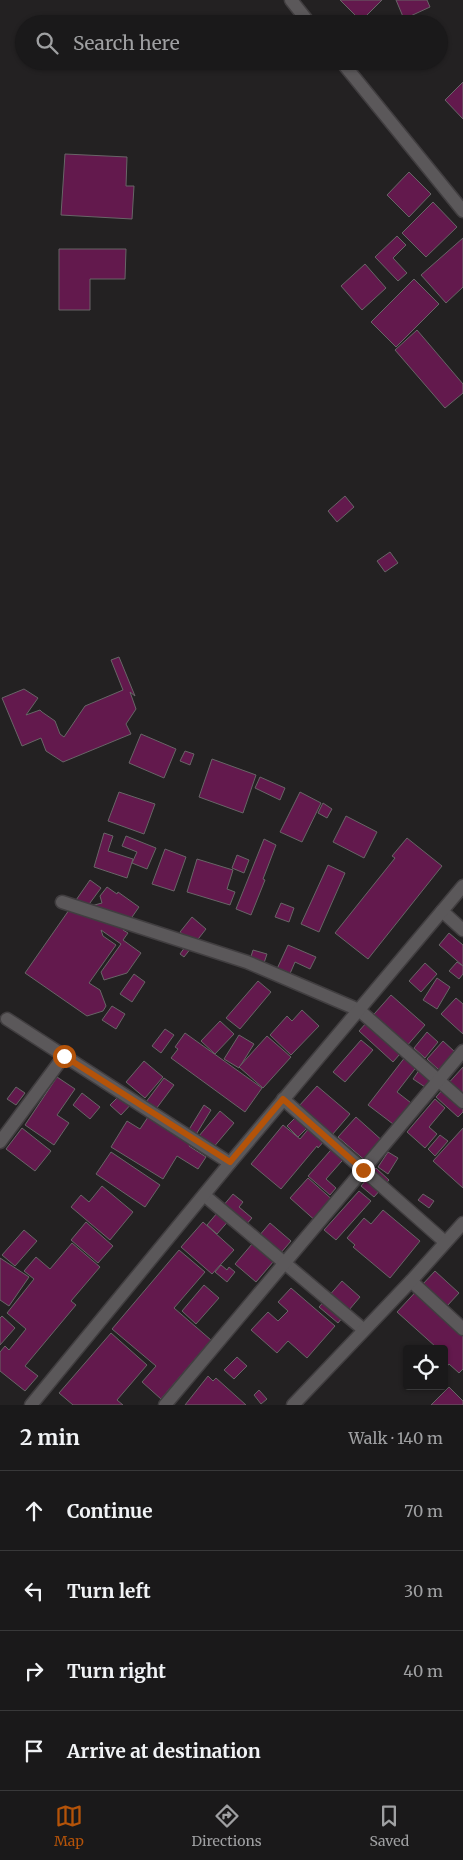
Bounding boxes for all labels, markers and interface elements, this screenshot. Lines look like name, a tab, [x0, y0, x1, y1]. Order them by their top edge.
search box	[15, 15, 448, 70]
icon: search	[33, 29, 61, 57]
text: Search here	[73, 31, 180, 55]
route start	[53, 1045, 76, 1068]
route end	[352, 1159, 375, 1182]
map controls	[403, 1345, 448, 1390]
button: locate	[403, 1345, 448, 1390]
text: 2 min	[20, 1424, 80, 1451]
text: Walk · 140 m	[349, 1428, 443, 1448]
icon: ahead	[20, 1497, 48, 1525]
text: Continue	[67, 1499, 153, 1523]
text: 70 m	[404, 1501, 443, 1521]
icon: left	[20, 1577, 48, 1605]
text: Turn left	[67, 1579, 151, 1603]
text: 30 m	[404, 1581, 443, 1601]
icon: right	[20, 1657, 48, 1685]
text: Turn right	[67, 1659, 166, 1683]
text: 40 m	[403, 1661, 443, 1681]
icon: arrive	[20, 1737, 48, 1765]
text: Arrive at destination	[67, 1739, 261, 1763]
tab: Map	[54, 1802, 84, 1850]
tab: Directions	[192, 1802, 262, 1850]
tab: Saved	[369, 1802, 409, 1850]

